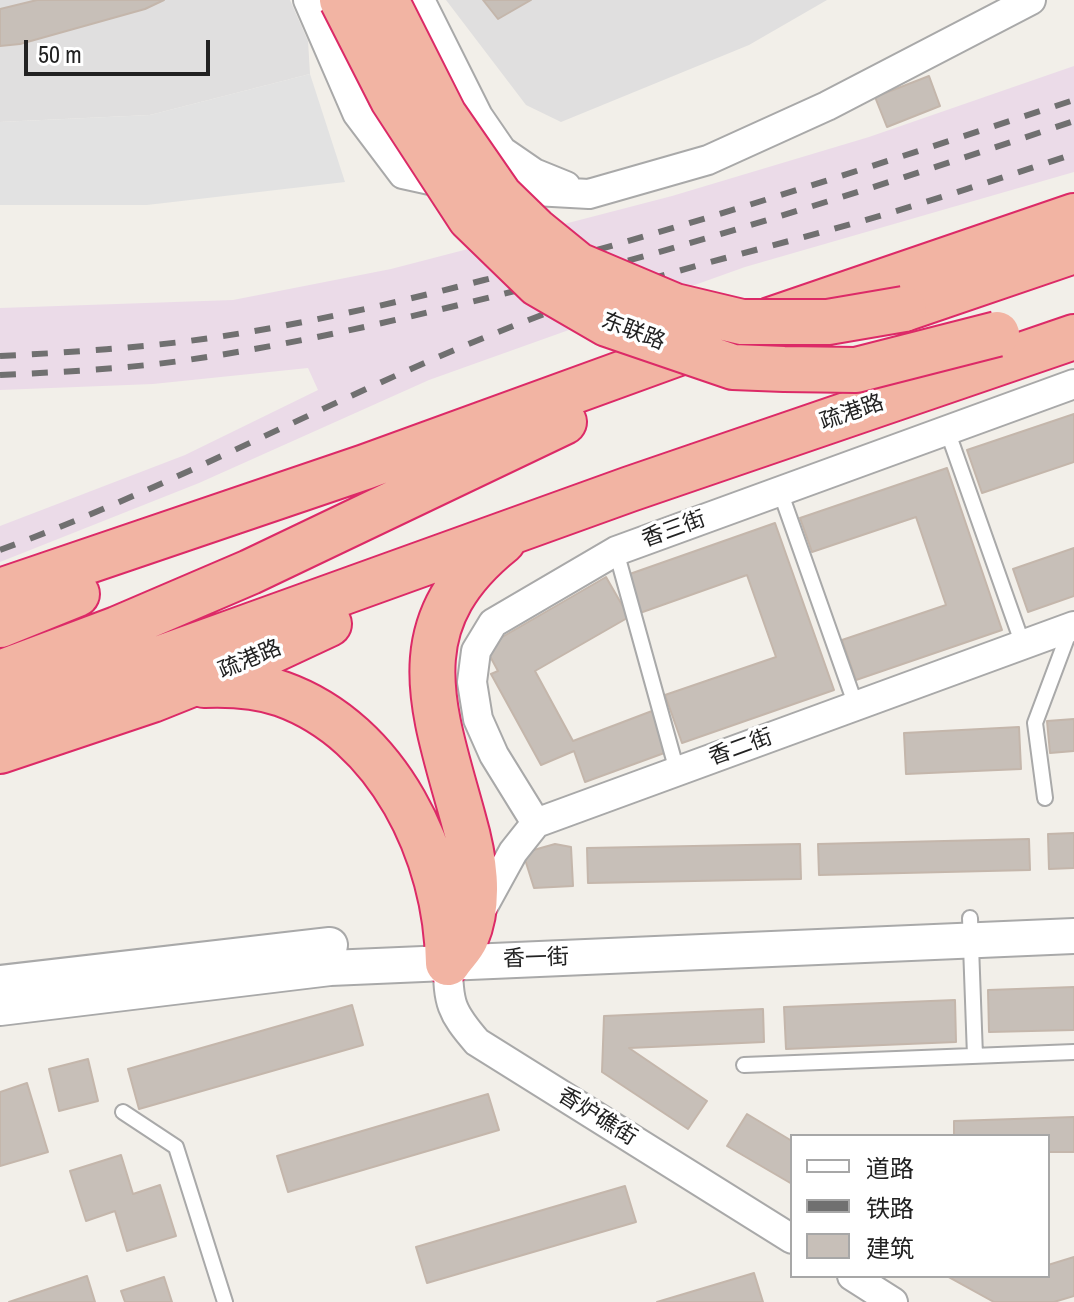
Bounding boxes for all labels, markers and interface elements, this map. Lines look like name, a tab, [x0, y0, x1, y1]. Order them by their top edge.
scale bar	[28, 24, 214, 74]
text: 50 m	[38, 38, 82, 70]
street label: 东联路	[597, 308, 669, 356]
street label: 疏港路	[817, 390, 887, 436]
street label: 香三街	[638, 506, 710, 554]
street label: 疏港路	[214, 635, 286, 685]
street label: 香二街	[705, 724, 777, 772]
street label: 香一街	[503, 945, 569, 973]
street label: 香炉礁街	[553, 1082, 641, 1152]
legend	[790, 1134, 1050, 1278]
text: 道路	[866, 1152, 914, 1184]
text: 铁路	[866, 1192, 914, 1224]
text: 建筑	[866, 1232, 914, 1264]

